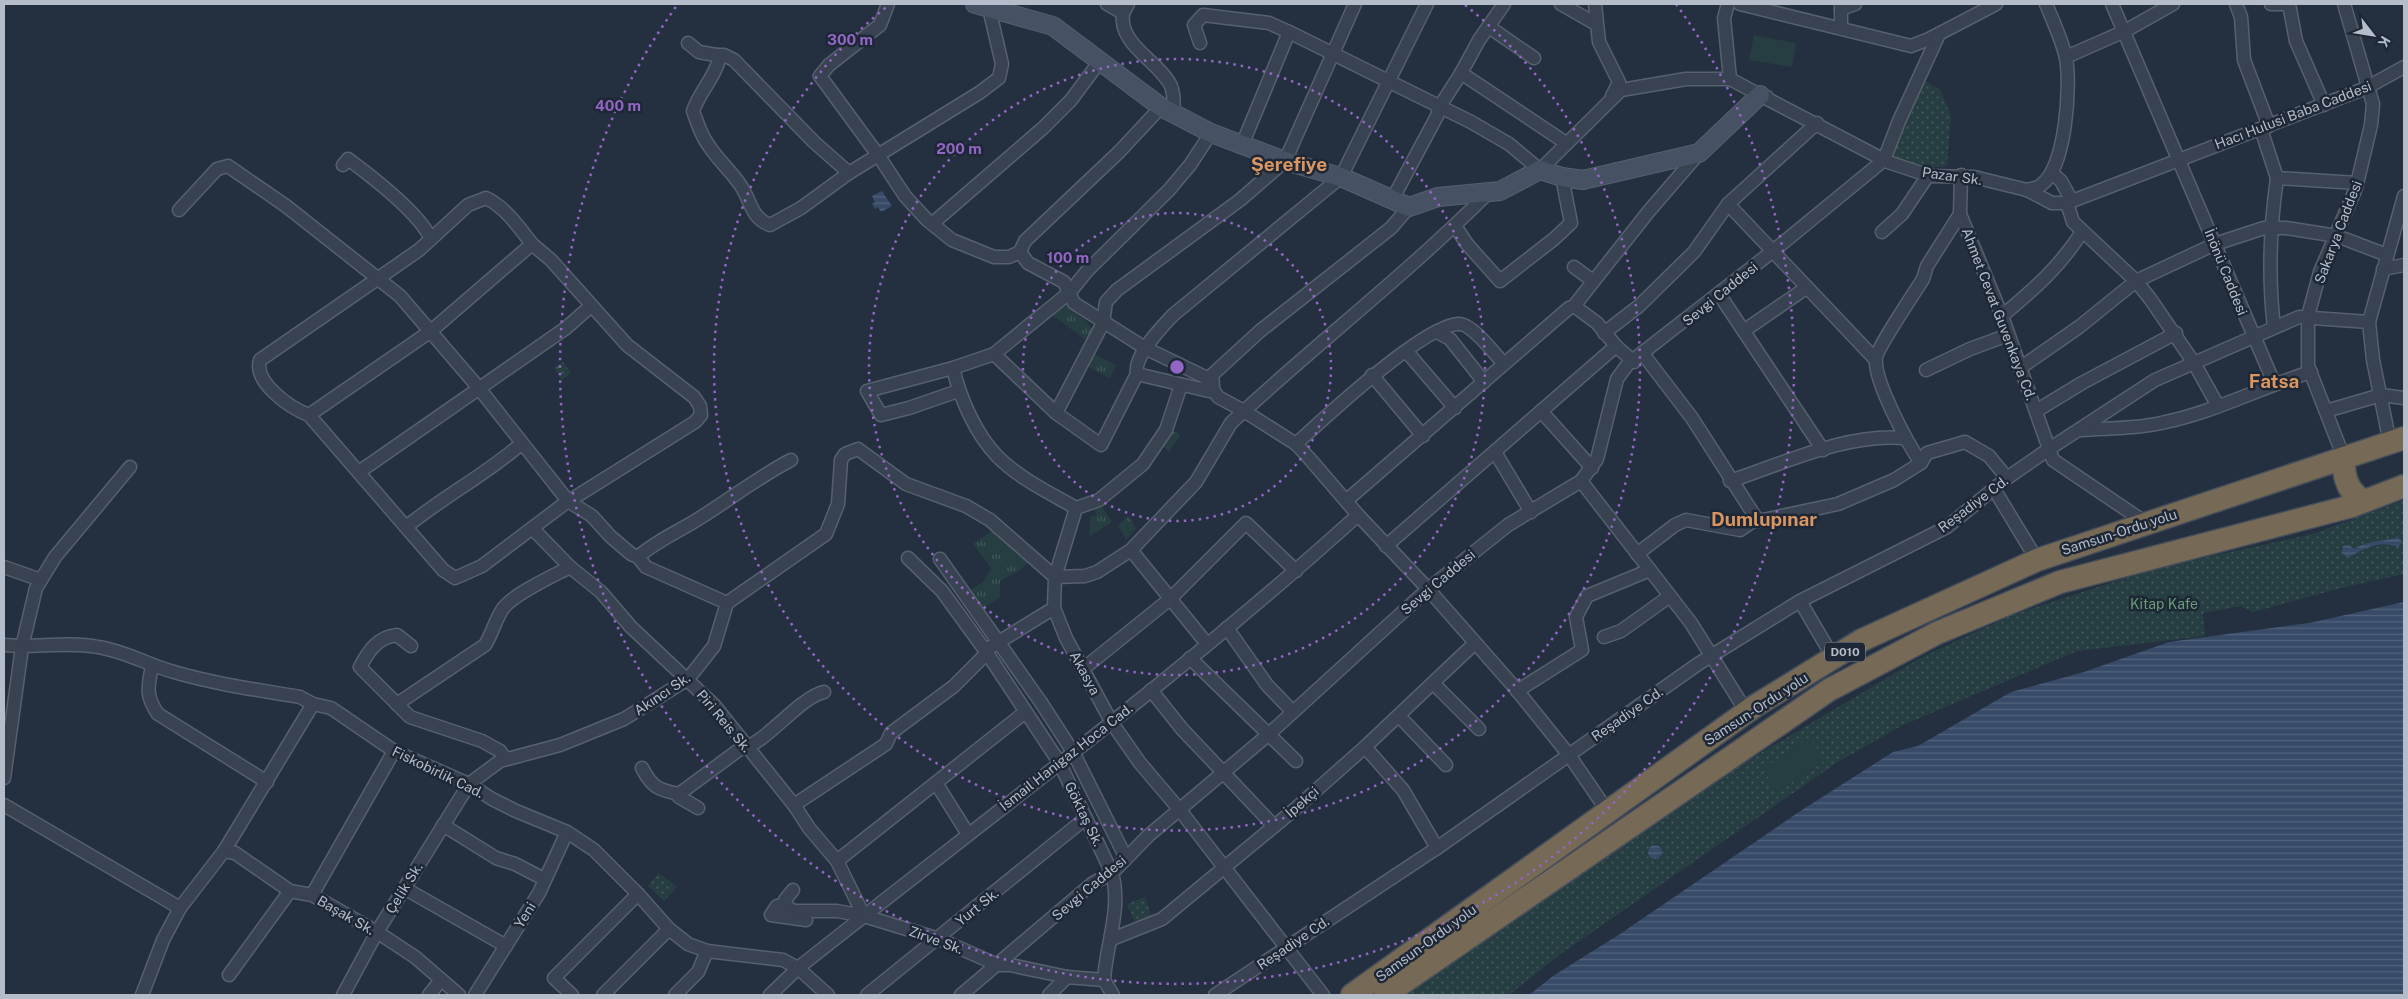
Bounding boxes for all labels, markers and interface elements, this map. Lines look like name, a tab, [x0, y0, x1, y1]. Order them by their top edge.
north arrow	[2348, 10, 2398, 60]
text: 300 m	[827, 31, 873, 48]
text: K	[2375, 33, 2394, 50]
street label: Hacı Hulusi Baba Caddesi	[2212, 78, 2374, 152]
text: 400 m	[595, 97, 641, 114]
text: 200 m	[936, 140, 982, 157]
district label: Şerefiye	[1251, 153, 1327, 175]
street label: Pazar Sk.	[1921, 164, 1983, 188]
street label: Sakarya Caddesi	[2311, 178, 2365, 286]
street label: Ahmet Cevat Guvenkaya Cd.	[1959, 226, 2039, 402]
street label: İnönü Caddesi	[2201, 226, 2253, 318]
text: 100 m	[1047, 249, 1089, 266]
street label: Sevgi Caddesi	[1679, 259, 1761, 329]
centre of rings	[1168, 358, 1186, 376]
district label: Fatsa	[2249, 370, 2299, 392]
street label: Reşadiye Cd.	[1935, 472, 2011, 536]
street label: Samsun-Ordu yolu	[2059, 506, 2179, 558]
district label: Dumlupınar	[1711, 508, 1817, 530]
street label: Sevgi Caddesi	[1398, 546, 1478, 618]
park label: Kitap Kafe	[2130, 596, 2198, 612]
road number: D010	[1825, 642, 1865, 662]
street label: Akasya	[1067, 648, 1103, 698]
street label: Akıncı Sk.	[631, 669, 693, 719]
street label: Samsun-Ordu yolu	[1701, 669, 1811, 749]
street label: Reşadiye Cd.	[1588, 683, 1666, 745]
street label: Piri Reis Sk.	[693, 687, 755, 755]
street label: İsmail Hanigaz Hoca Cad.	[995, 699, 1136, 814]
street label: Fiskobirlik Cad.	[390, 743, 486, 801]
street label: Göktaş Sk.	[1062, 779, 1106, 849]
street label: İpekçi	[1281, 782, 1322, 821]
street label: Sevgi Caddesi	[1049, 852, 1129, 924]
street label: Çelik Sk.	[382, 860, 426, 916]
street label: Yurt Sk.	[952, 885, 1002, 929]
street label: Başak Sk.	[314, 892, 378, 938]
street label: Yeni	[511, 899, 539, 931]
street label: Samsun-Ordu yolu	[1373, 901, 1479, 985]
street label: Reşadiye Cd.	[1254, 913, 1332, 973]
street label: Zirve Sk.	[907, 923, 965, 957]

